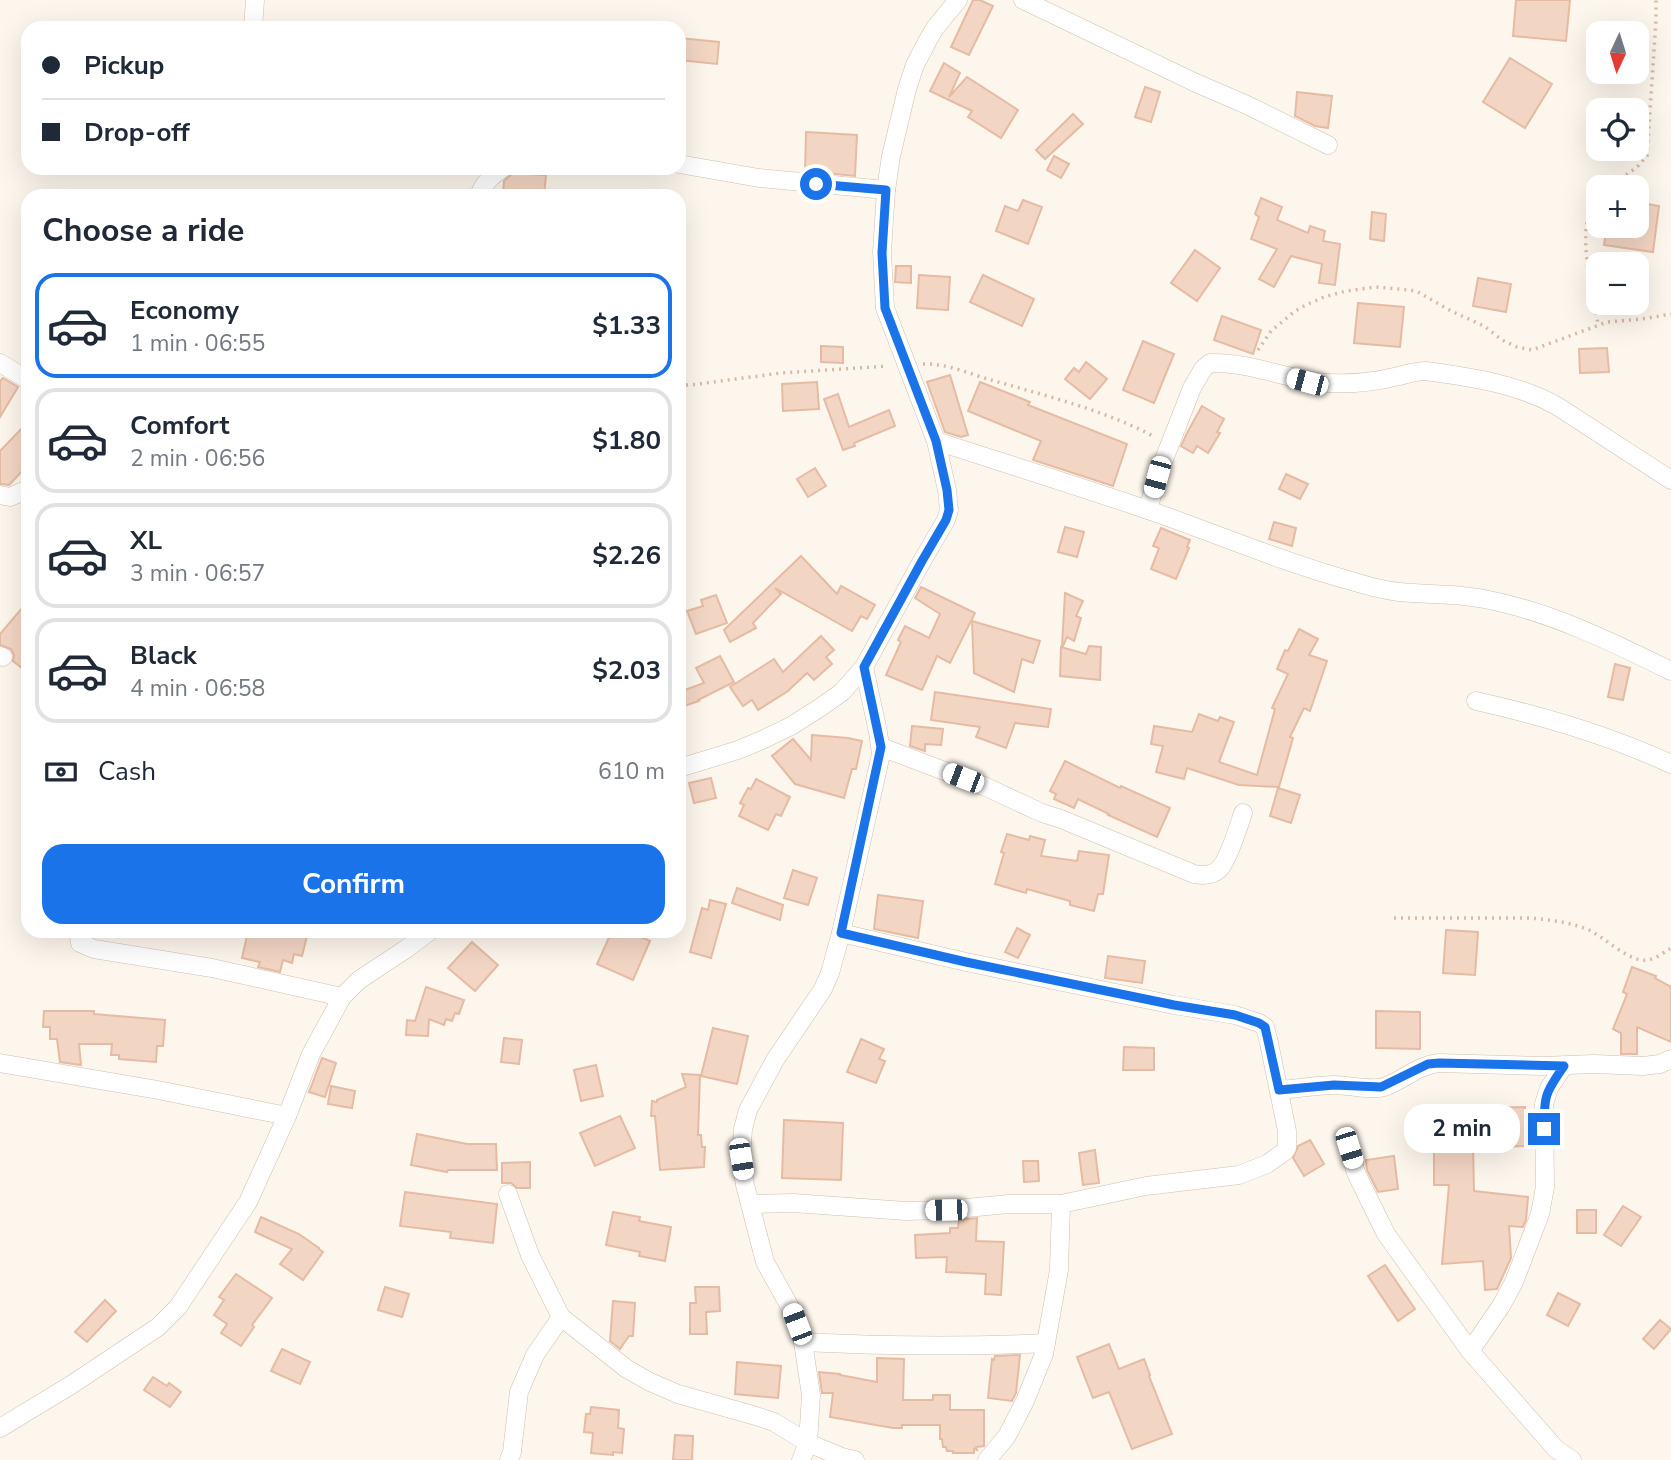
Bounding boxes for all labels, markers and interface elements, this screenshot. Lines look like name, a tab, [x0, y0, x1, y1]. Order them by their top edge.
north arrow	[1586, 21, 1648, 84]
map controls	[1586, 21, 1649, 315]
text: Pickup	[84, 48, 164, 83]
button: locate	[1586, 98, 1649, 161]
text: Drop-off	[84, 115, 190, 150]
route start	[800, 168, 832, 200]
button: +	[1586, 175, 1649, 238]
text: Choose a ride	[42, 209, 244, 252]
button: −	[1586, 252, 1649, 315]
text: Economy	[130, 293, 239, 328]
icon: car	[46, 294, 109, 357]
text: $1.33	[592, 308, 661, 343]
text: 1 min · 06:55	[130, 328, 265, 359]
car	[1284, 366, 1331, 398]
text: Comfort	[130, 408, 230, 443]
icon: car	[46, 409, 109, 472]
text: $1.80	[592, 423, 661, 458]
text: 2 min · 06:56	[130, 443, 265, 474]
car	[1142, 454, 1173, 500]
text: XL	[130, 523, 162, 558]
icon: car	[46, 524, 109, 587]
text: $2.26	[592, 538, 661, 573]
text: 3 min · 06:57	[130, 558, 265, 589]
text: Black	[130, 638, 197, 673]
icon: car	[46, 639, 109, 702]
text: $2.03	[592, 653, 661, 688]
text: 4 min · 06:58	[130, 673, 265, 704]
icon: cash	[42, 753, 80, 791]
text: Cash	[98, 754, 156, 789]
text: 610 m	[598, 756, 665, 787]
car	[940, 761, 987, 795]
button: Confirm	[42, 844, 665, 924]
callout: 2 min	[1404, 1104, 1520, 1154]
text: 2 min	[1432, 1113, 1492, 1144]
route end	[1528, 1113, 1560, 1145]
car	[1333, 1125, 1366, 1171]
car	[728, 1137, 755, 1181]
car	[925, 1199, 968, 1221]
car	[780, 1301, 815, 1347]

